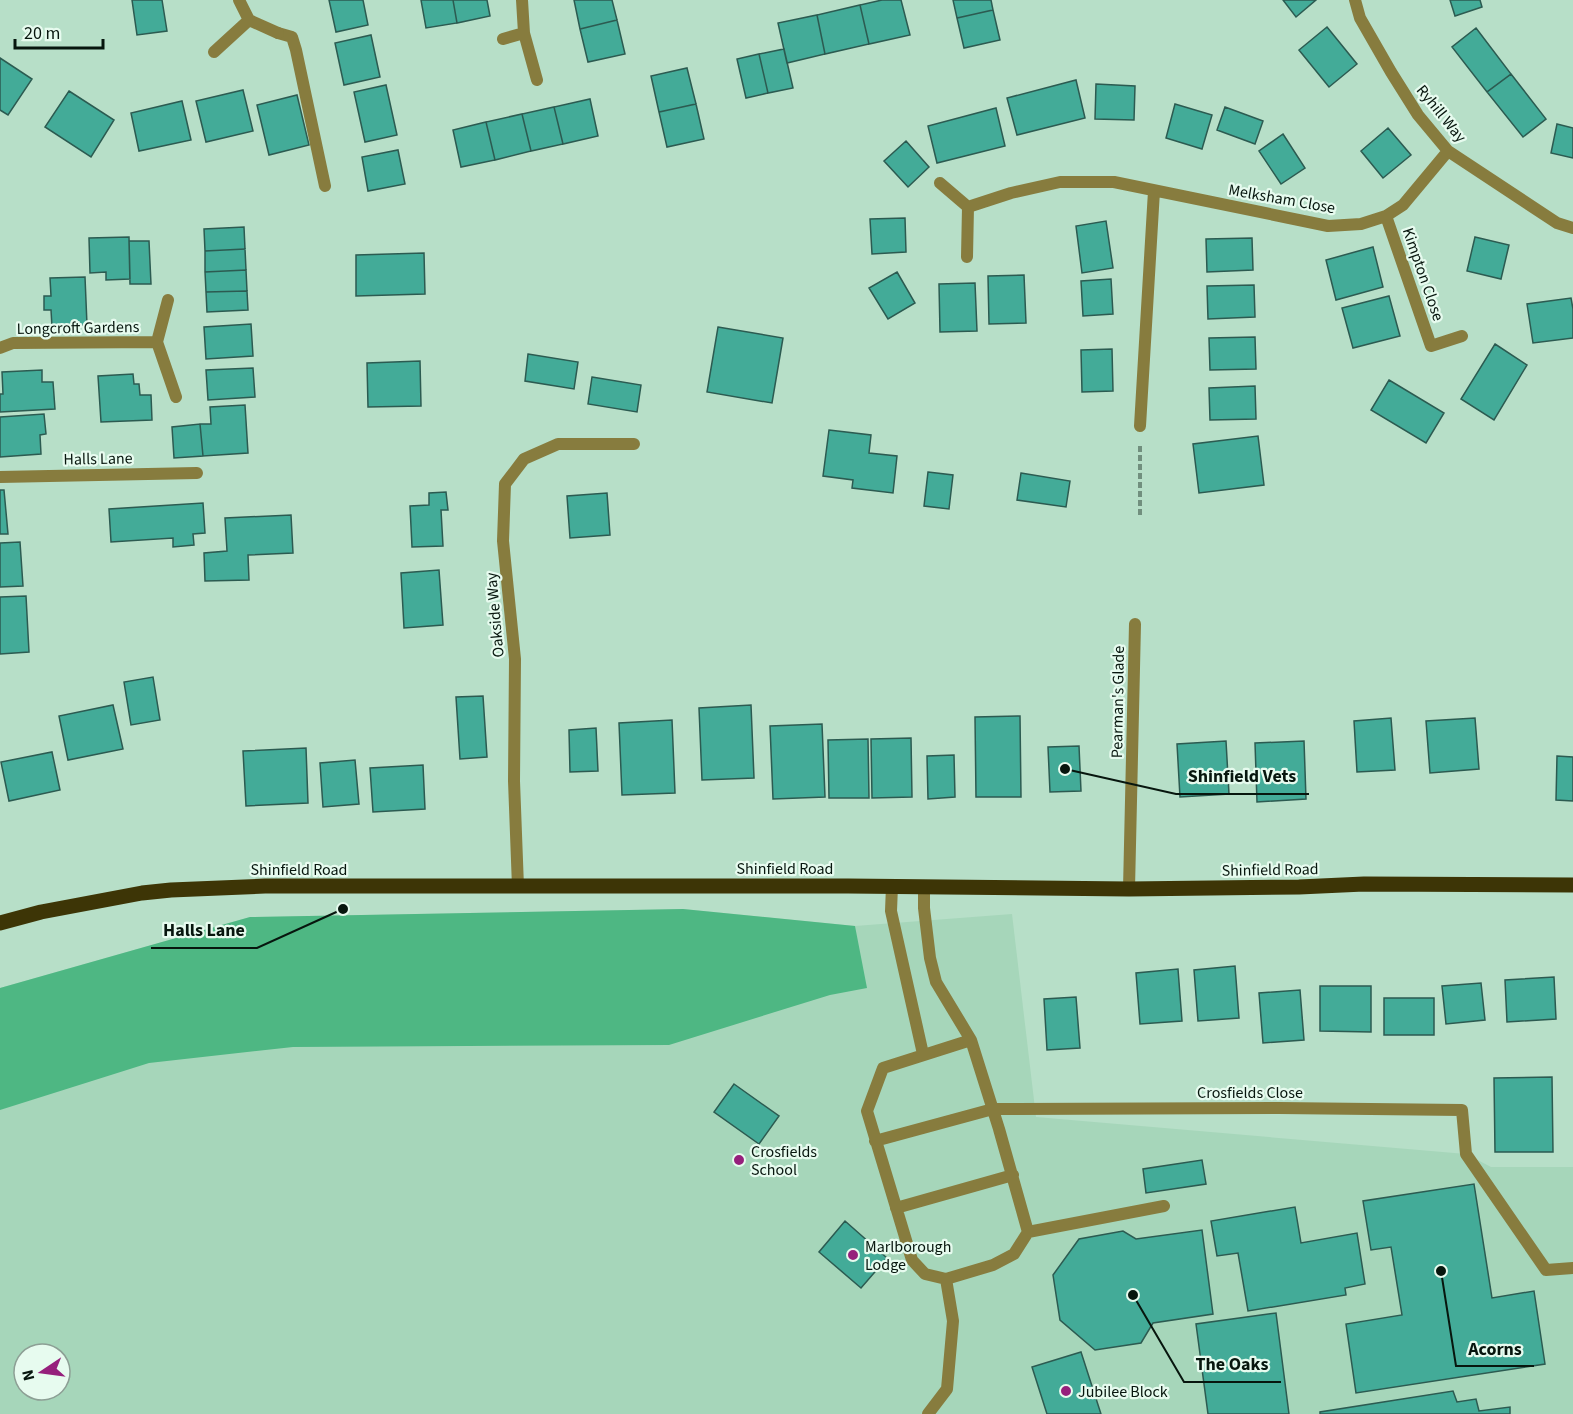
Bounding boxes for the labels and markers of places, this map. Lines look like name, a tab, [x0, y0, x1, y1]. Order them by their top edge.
callout: Shinfield Vets	[1176, 758, 1309, 794]
callout: Halls Lane	[151, 912, 257, 948]
place label: Crosfields School	[751, 1141, 817, 1181]
marker: Crosfields School	[732, 1153, 746, 1167]
place label: Marlborough Lodge	[865, 1236, 951, 1276]
marker: Marlborough Lodge	[846, 1248, 860, 1262]
callout: Acorns	[1456, 1330, 1534, 1366]
callout: The Oaks	[1184, 1346, 1281, 1382]
place label: Jubilee Block	[1078, 1381, 1168, 1403]
marker: Jubilee Block	[1059, 1384, 1073, 1398]

